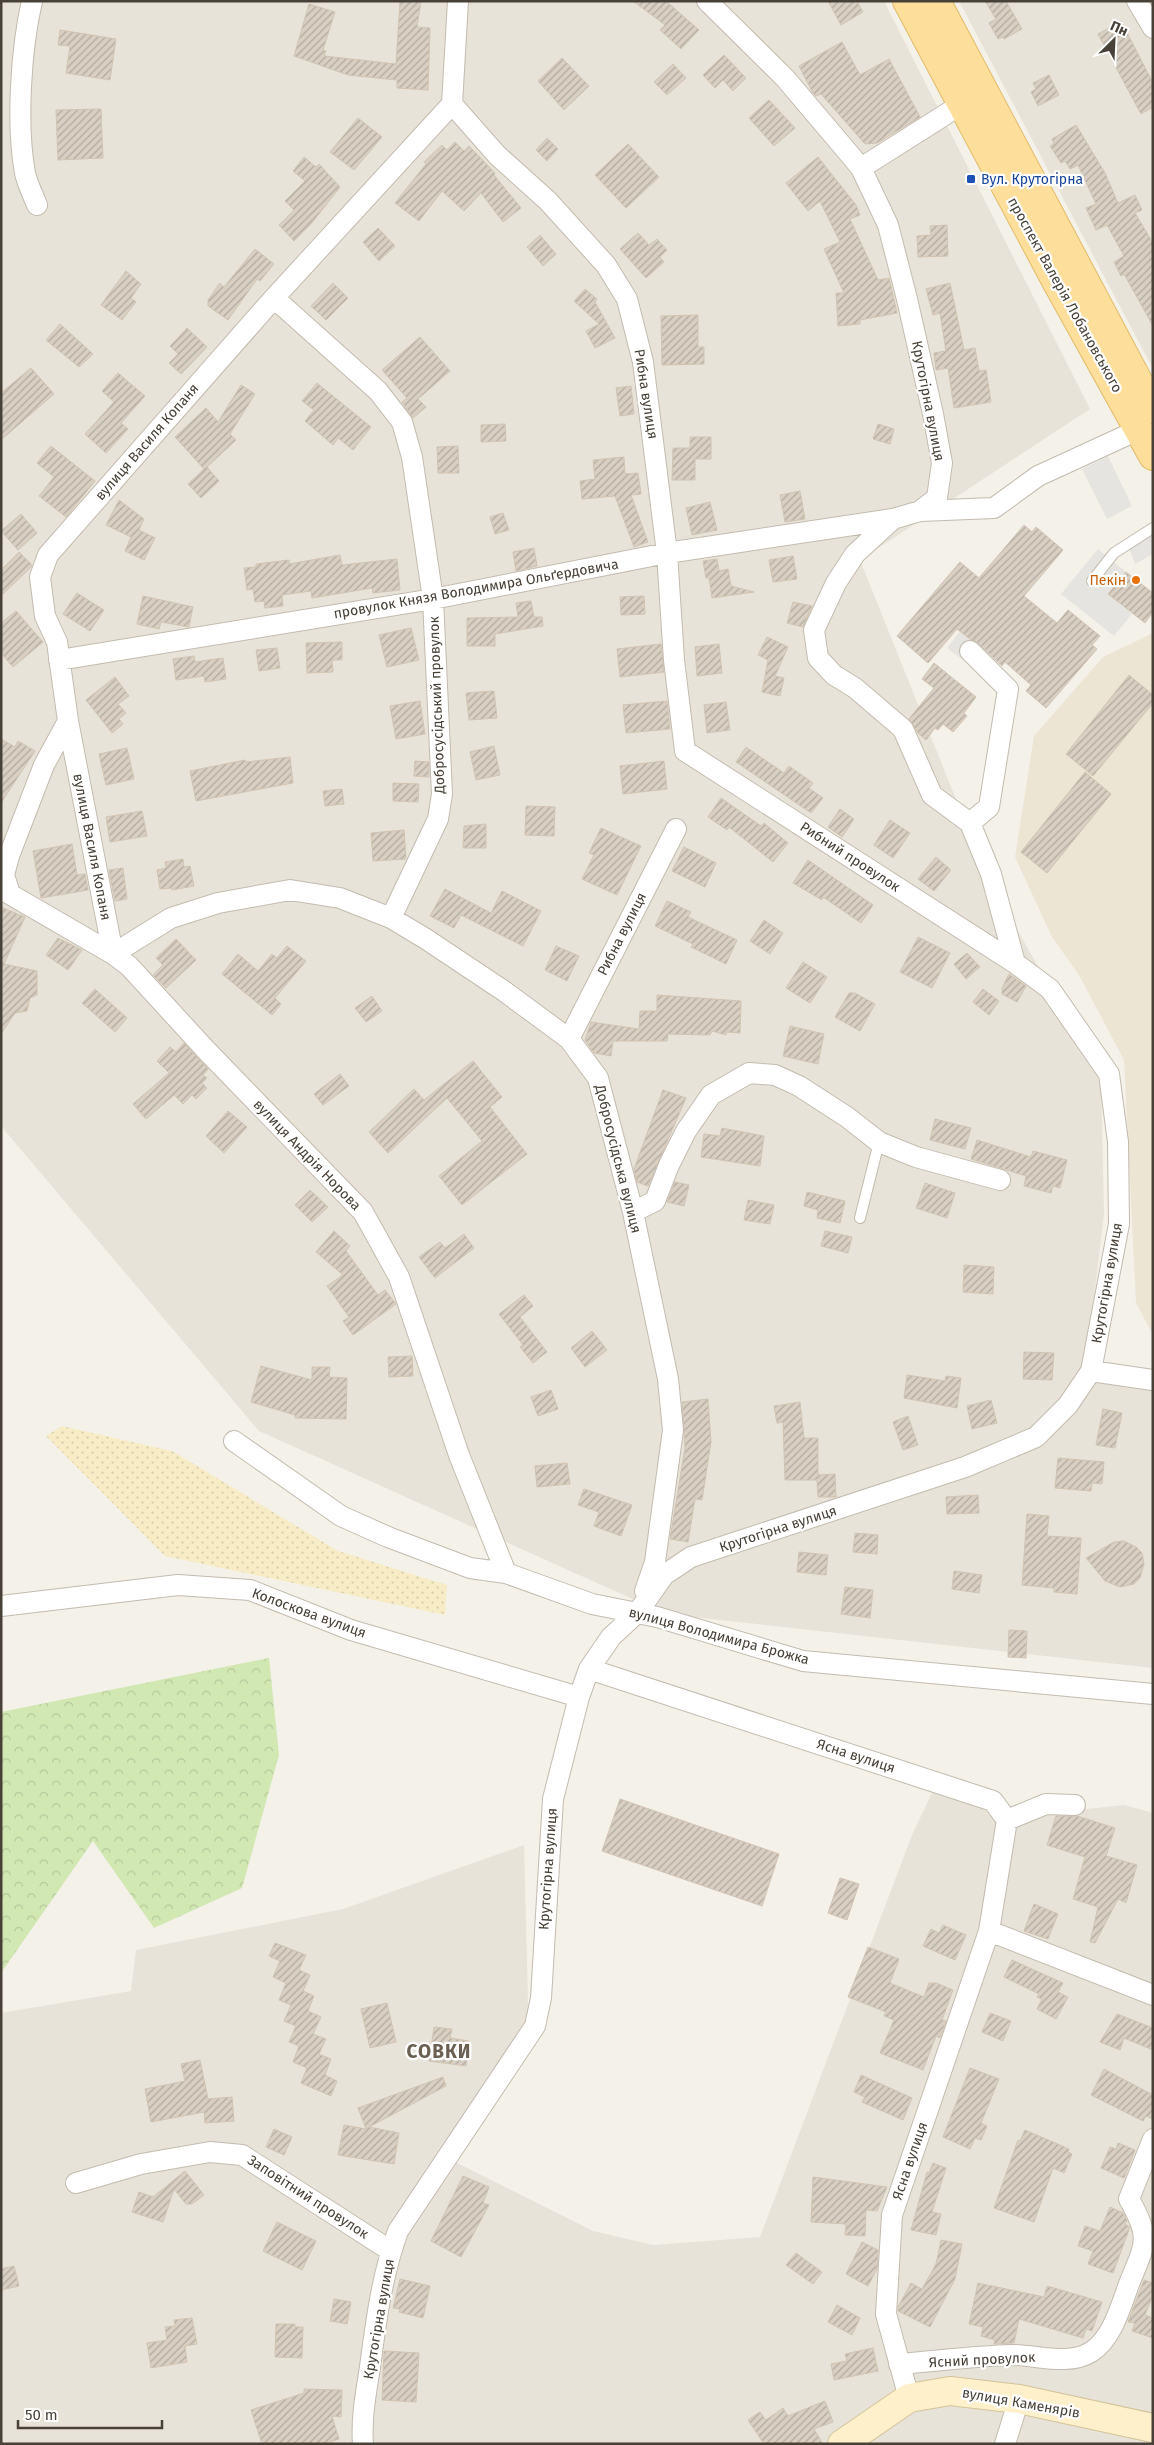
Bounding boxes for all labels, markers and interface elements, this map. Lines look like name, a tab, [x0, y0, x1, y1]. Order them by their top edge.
north arrow	[1089, 15, 1139, 65]
text: Пн	[1108, 17, 1131, 40]
place label: Вул. Крутогірна	[981, 171, 1083, 188]
marker: Вул. Крутогірна	[965, 173, 977, 185]
street label: проспект Валерія Лобановського	[1004, 194, 1126, 396]
street label: Крутогірна вулиця	[908, 339, 948, 463]
street label: Рибна вулиця	[631, 348, 661, 440]
street label: вулиця Василя Копаня	[92, 380, 202, 504]
street label: провулок Князя Володимира Ольґердовича	[332, 556, 620, 622]
place label: Пекін	[1089, 572, 1126, 589]
marker: Пекін	[1130, 574, 1142, 586]
street label: Добросусідський провулок	[425, 615, 449, 795]
street label: вулиця Василя Копаня	[69, 772, 115, 922]
street label: Рибний провулок	[797, 818, 904, 896]
street label: Рибна вулиця	[594, 890, 650, 978]
street label: Добросусідська вулиця	[591, 1082, 645, 1235]
street label: вулиця Андрія Норова	[250, 1096, 364, 1214]
street label: Крутогірна вулиця	[1088, 1221, 1126, 1345]
street label: Крутогірна вулиця	[717, 1502, 839, 1556]
street label: Колоскова вулиця	[250, 1584, 368, 1642]
street label: вулиця Володимира Брожка	[627, 1604, 811, 1668]
street label: Ясна вулиця	[815, 1735, 897, 1777]
street label: Крутогірна вулиця	[535, 1807, 561, 1931]
district label: СОВКИ	[407, 2040, 471, 2063]
street label: Ясна вулиця	[889, 2120, 931, 2202]
street label: Заповітний провулок	[244, 2151, 372, 2243]
street label: Крутогірна вулиця	[360, 2257, 398, 2381]
street label: Ясний провулок	[928, 2349, 1036, 2371]
street label: вулиця Каменярів	[961, 2384, 1081, 2422]
scale bar	[18, 2398, 161, 2430]
text: 50 m	[25, 2406, 58, 2424]

